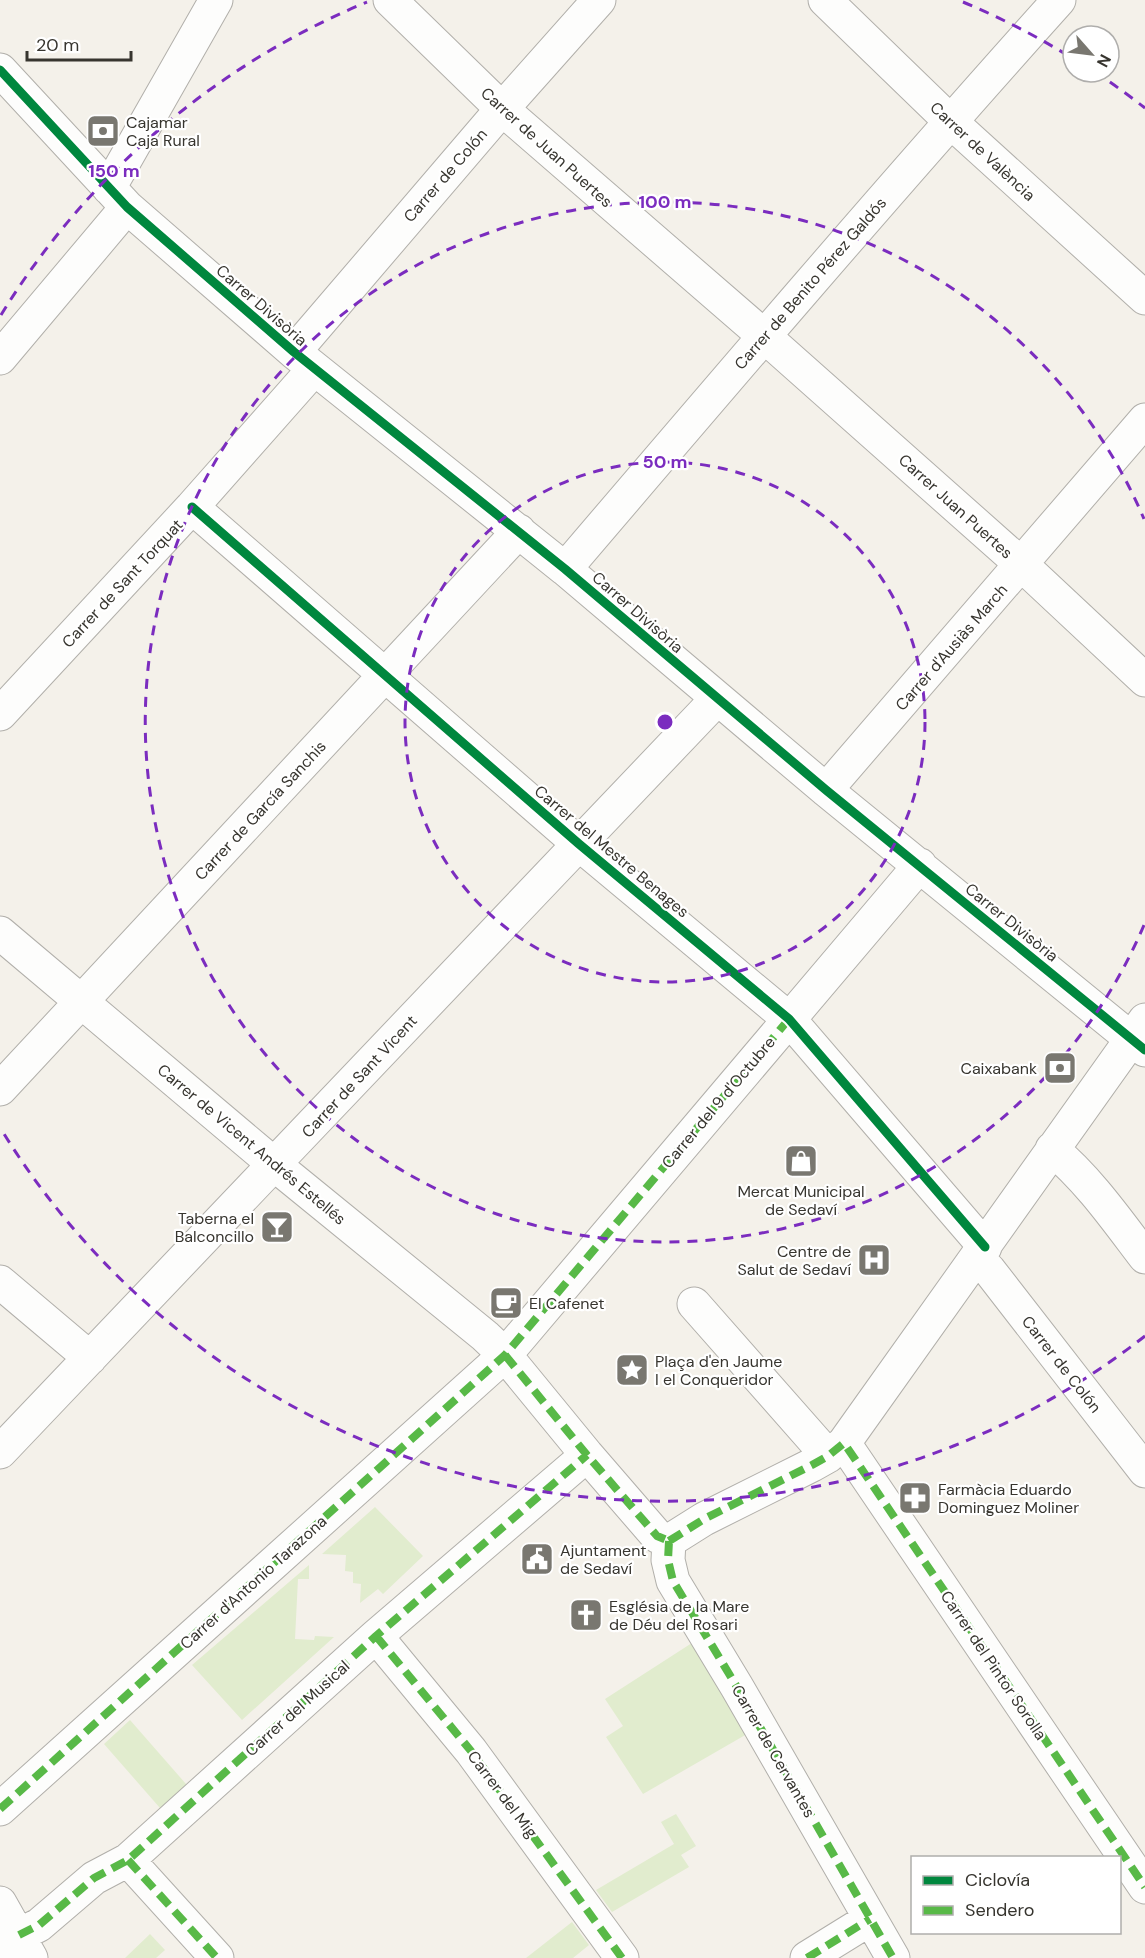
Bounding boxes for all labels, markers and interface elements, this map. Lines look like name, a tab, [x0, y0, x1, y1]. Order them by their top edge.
scale bar	[27, 24, 130, 62]
north arrow	[1061, 24, 1121, 84]
text: 20 m	[36, 33, 79, 57]
text: N	[1092, 51, 1116, 71]
street label: Carrer de Juan Puertes	[476, 83, 617, 212]
street label: Carrer de València	[926, 97, 1040, 206]
place label: Cajamar Caja Rural	[126, 112, 200, 151]
bank icon: Cajamar Caja Rural	[85, 113, 121, 149]
street label: Carrer de Colón	[399, 124, 492, 227]
text: 150 m	[88, 159, 140, 183]
text: 100 m	[638, 190, 692, 214]
street label: Carrer de Benito Pérez Galdós	[730, 193, 891, 374]
street label: Carrer Divisòria	[212, 260, 312, 351]
street label: Carrer Juan Puertes	[894, 449, 1017, 563]
text: 50 m	[642, 450, 688, 474]
street label: Carrer de Sant Torquat	[57, 515, 188, 652]
street label: Carrer Divisòria	[588, 567, 688, 658]
street label: Carrer d'Ausiàs March	[891, 580, 1012, 715]
centre of rings	[655, 712, 675, 732]
street label: Carrer de García Sanchis	[190, 736, 331, 885]
street label: Carrer del Mestre Benages	[530, 780, 693, 922]
street label: Carrer Divisòria	[961, 878, 1063, 966]
street label: Carrer de Sant Vicent	[297, 1011, 422, 1142]
street label: Carrer del 9 d'Octubre	[657, 1032, 780, 1173]
bank icon: Caixabank	[1042, 1050, 1078, 1086]
place label: Caixabank	[960, 1058, 1037, 1079]
street label: Carrer de Vicent Andrés Estellés	[153, 1059, 350, 1229]
shop icon: Mercat Municipal de Sedaví	[783, 1143, 819, 1179]
place label: Mercat Municipal de Sedaví	[737, 1181, 865, 1220]
place label: Taberna el Balconcillo	[175, 1208, 254, 1247]
bar icon: Taberna el Balconcillo	[259, 1209, 295, 1245]
place label: Centre de Salut de Sedaví	[738, 1241, 851, 1280]
hospital icon: Centre de Salut de Sedaví	[856, 1242, 892, 1278]
cafe icon: El Cafenet	[488, 1285, 524, 1321]
place label: El Cafenet	[529, 1293, 605, 1314]
street label: Carrer de Colón	[1017, 1312, 1106, 1417]
place label: Plaça d'en Jaume I el Conqueridor	[655, 1351, 782, 1390]
place icon: Plaça d'en Jaume I el Conqueridor	[614, 1352, 650, 1388]
place label: Farmàcia Eduardo Dominguez Moliner	[938, 1479, 1079, 1518]
pharmacy icon: Farmàcia Eduardo Dominguez Moliner	[897, 1480, 933, 1516]
street label: Carrer d'Antonio Tarazona	[176, 1511, 331, 1654]
place label: Ajuntament de Sedaví	[560, 1540, 647, 1579]
public building icon: Ajuntament de Sedaví	[519, 1541, 555, 1577]
street label: Carrer del Pintor Sorolla	[936, 1587, 1051, 1744]
place label: Església de la Mare de Déu del Rosari	[609, 1596, 749, 1635]
church icon: Església de la Mare de Déu del Rosari	[568, 1597, 604, 1633]
street label: Carrer del Musical	[241, 1656, 354, 1761]
street label: Carrer de Cervantes	[727, 1681, 820, 1821]
street label: Carrer del Mig	[463, 1746, 542, 1842]
legend	[911, 1856, 1121, 1934]
text: Ciclovía	[965, 1868, 1030, 1892]
text: Sendero	[965, 1898, 1035, 1922]

